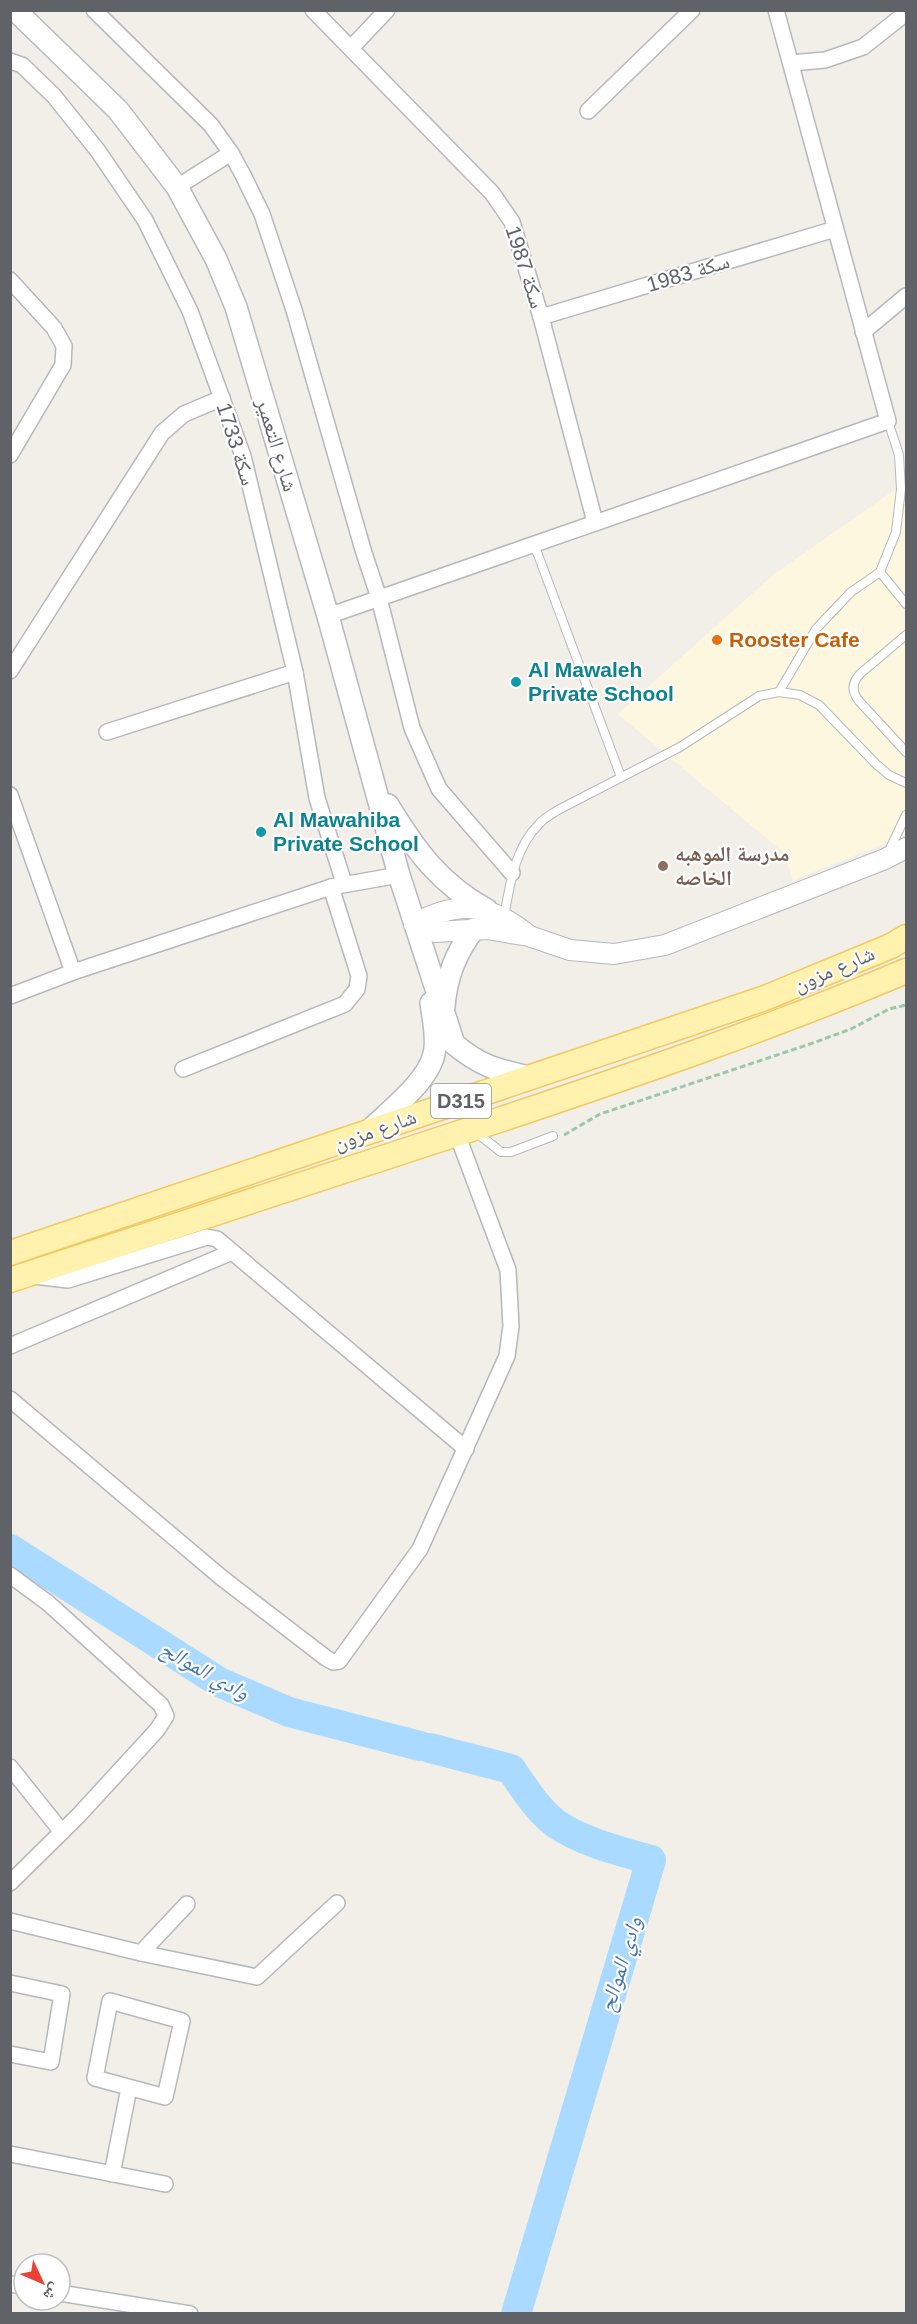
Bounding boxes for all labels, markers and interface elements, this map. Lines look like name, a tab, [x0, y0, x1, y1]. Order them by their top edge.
street label: سكة 1987	[501, 223, 550, 311]
street label: سكة 1983	[644, 249, 732, 296]
street label: شارع التعمير	[250, 395, 303, 495]
street label: سكة 1733	[212, 400, 261, 488]
place label: Rooster Cafe	[729, 628, 860, 651]
marker: Rooster Cafe	[710, 633, 724, 647]
place label: Al Mawaleh Private School	[528, 658, 674, 705]
marker: Al Mawaleh Private School	[509, 675, 523, 689]
place label: Al Mawahiba Private School	[273, 808, 419, 855]
marker: Al Mawahiba Private School	[254, 825, 268, 839]
place label: مدرسة الموهبه الخاصه	[675, 842, 790, 889]
marker: مدرسة الموهبه الخاصه	[656, 859, 670, 873]
street label: شارع مزون	[790, 941, 879, 998]
road number: D315	[431, 1084, 491, 1118]
street label: شارع مزون	[330, 1105, 420, 1156]
water label: وادي الموالح	[154, 1636, 254, 1709]
water label: وادي الموالح	[594, 1914, 651, 2016]
north arrow	[12, 2252, 72, 2312]
text: ش	[40, 2279, 64, 2304]

